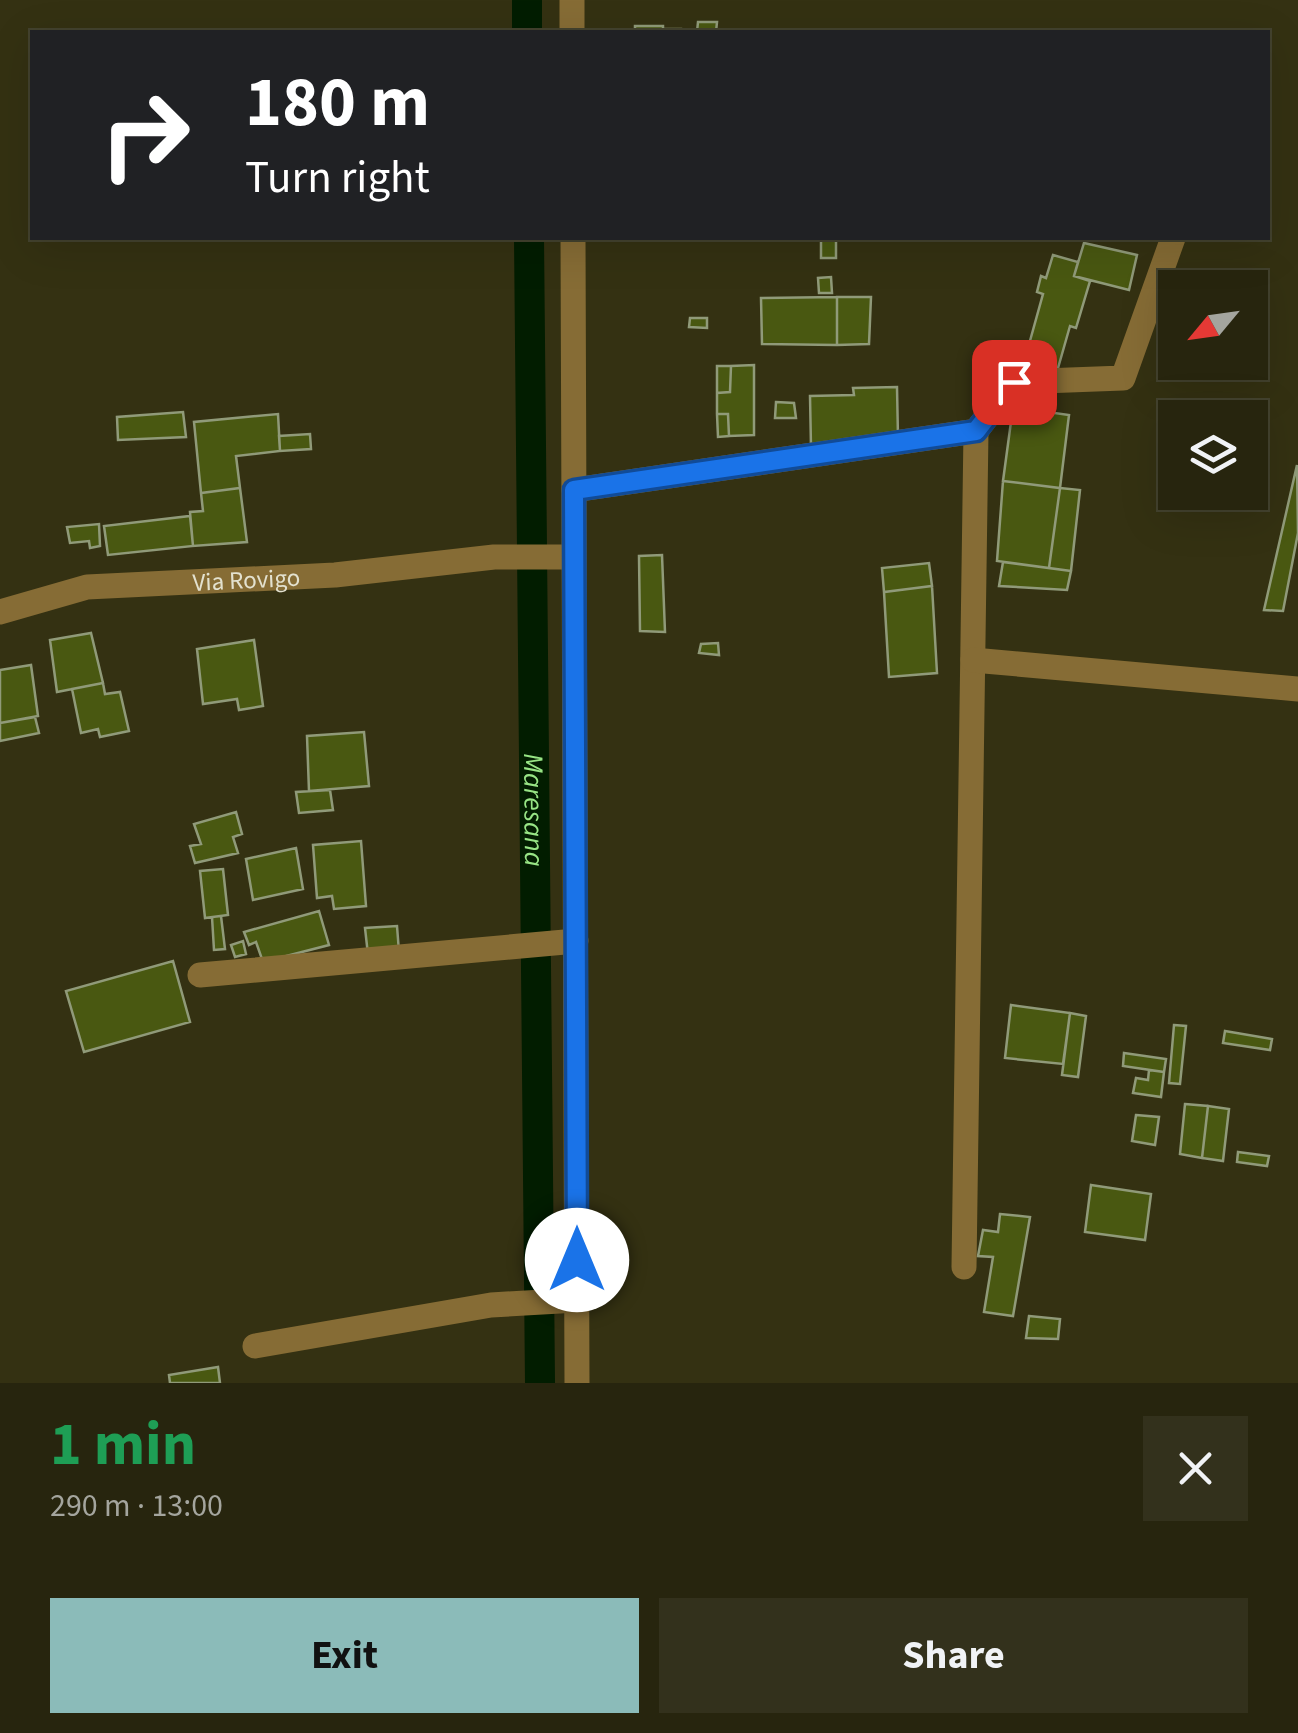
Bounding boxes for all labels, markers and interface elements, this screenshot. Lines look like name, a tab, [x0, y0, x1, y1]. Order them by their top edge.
text: 180 m	[245, 53, 430, 153]
icon: right	[80, 70, 210, 200]
text: Turn right	[245, 146, 430, 210]
north arrow	[1158, 270, 1268, 380]
map controls	[1158, 270, 1268, 510]
pin	[972, 340, 1057, 425]
icon: arrive	[987, 355, 1042, 410]
button: layers	[1158, 400, 1268, 510]
street label: Via Rovigo	[192, 560, 301, 601]
water label: Maresana	[513, 753, 554, 867]
position arrow	[525, 1208, 629, 1312]
text: 1 min	[50, 1403, 196, 1488]
button: close	[1143, 1416, 1248, 1521]
text: 290 m · 13:00	[50, 1483, 223, 1529]
button: Exit	[50, 1598, 639, 1713]
button: Share	[659, 1598, 1248, 1713]

